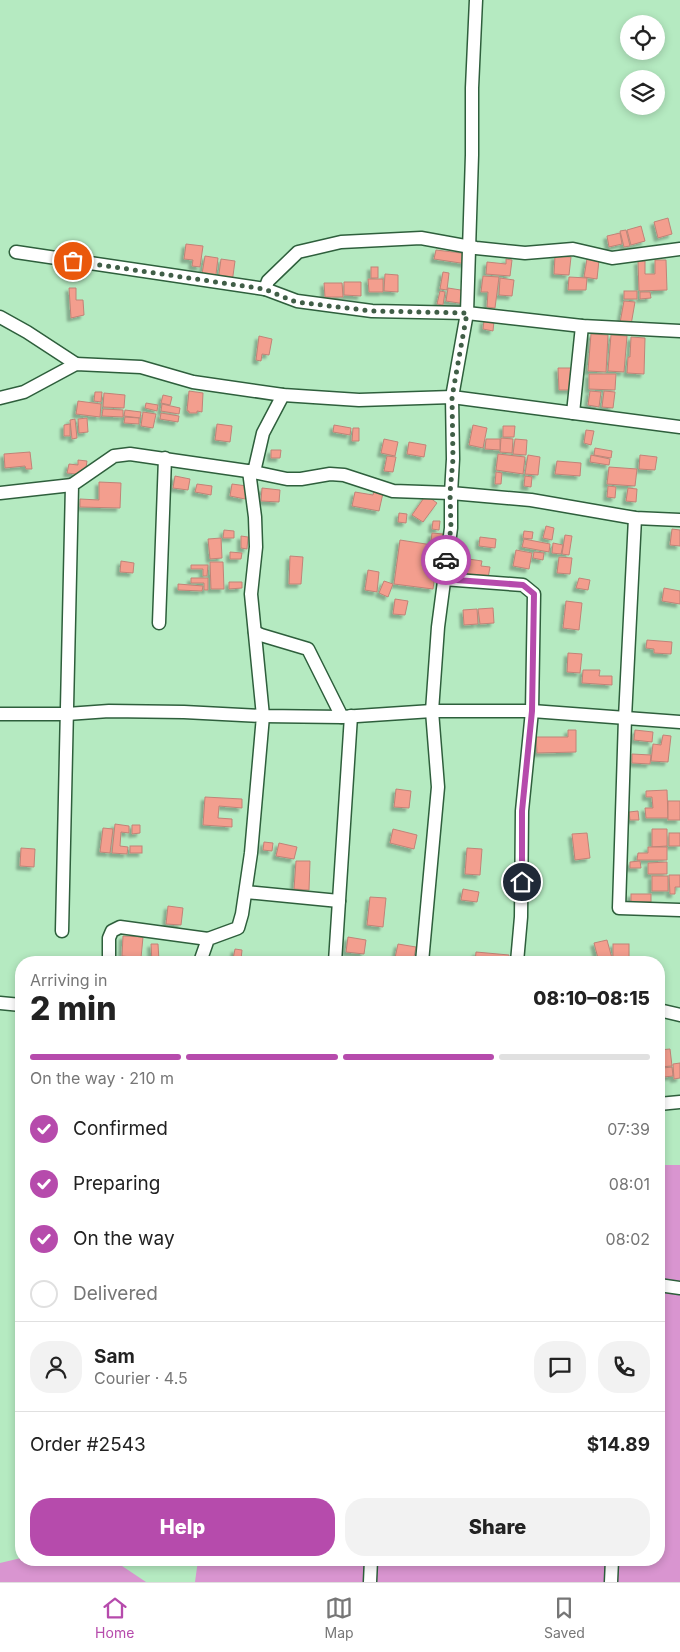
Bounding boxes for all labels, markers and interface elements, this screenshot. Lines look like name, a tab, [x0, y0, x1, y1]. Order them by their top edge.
map controls	[620, 15, 665, 115]
button: locate	[620, 15, 665, 60]
button: layers	[620, 70, 665, 115]
pin	[52, 240, 94, 282]
icon: bag	[59, 247, 87, 275]
courier	[421, 535, 471, 585]
icon: car	[432, 546, 460, 574]
pin	[501, 861, 543, 903]
icon: home	[508, 868, 536, 896]
text: Arriving in	[30, 970, 107, 990]
text: 08:10–08:15	[533, 987, 650, 1010]
text: 2 min	[30, 989, 116, 1028]
text: On the way · 210 m	[30, 1068, 174, 1088]
icon: check	[30, 1115, 58, 1143]
text: Confirmed	[73, 1117, 168, 1140]
text: 07:39	[607, 1119, 650, 1139]
icon: check	[30, 1170, 58, 1198]
text: Preparing	[73, 1172, 160, 1195]
text: 08:01	[609, 1174, 650, 1194]
icon: check	[30, 1225, 58, 1253]
text: On the way	[73, 1227, 175, 1250]
text: 08:02	[606, 1229, 650, 1249]
text: Delivered	[73, 1282, 158, 1305]
button: person	[30, 1341, 82, 1393]
button: chat	[534, 1341, 586, 1393]
button: phone	[598, 1341, 650, 1393]
text: Sam	[94, 1345, 135, 1368]
text: Courier · 4.5	[94, 1368, 188, 1388]
text: Order #2543	[30, 1433, 146, 1456]
text: $14.89	[587, 1433, 650, 1456]
button: Help	[30, 1498, 335, 1556]
button: Share	[345, 1498, 650, 1556]
tab: Home	[95, 1594, 134, 1641]
tab: Map	[325, 1594, 354, 1641]
tab: Saved	[544, 1594, 585, 1641]

